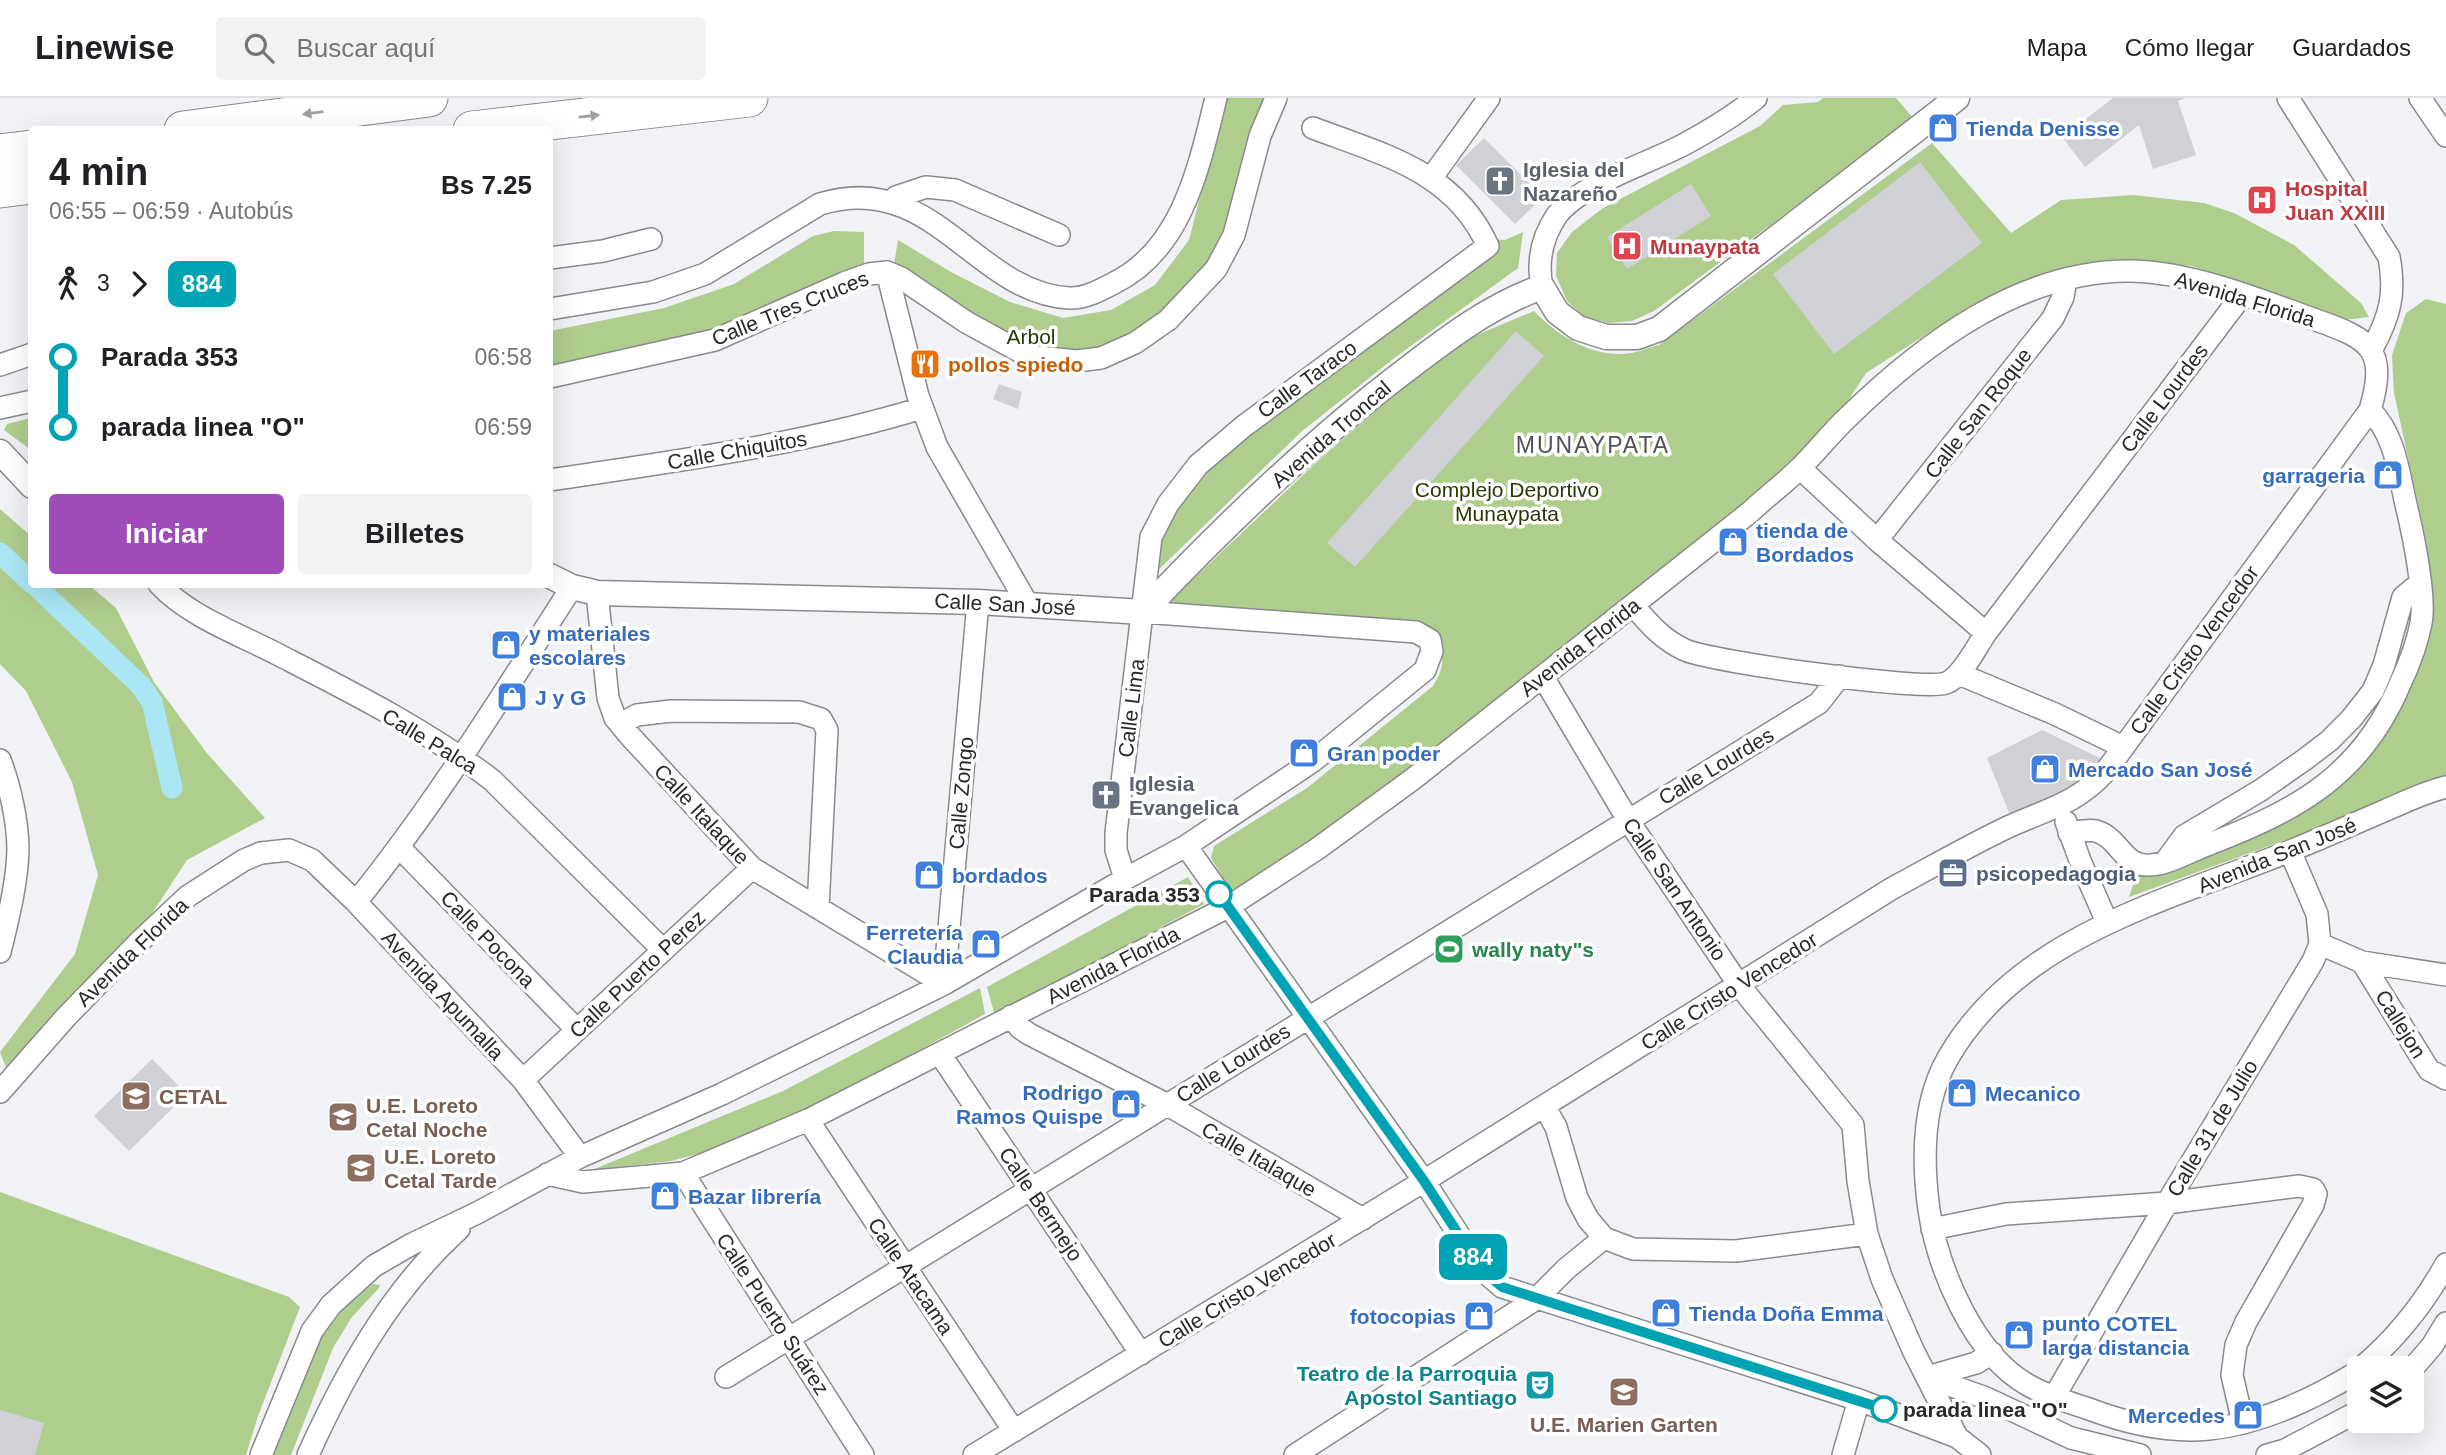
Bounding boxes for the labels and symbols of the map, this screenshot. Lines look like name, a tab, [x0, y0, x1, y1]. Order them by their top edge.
one-way arrow	[302, 107, 324, 118]
one-way arrow	[578, 111, 600, 122]
shop icon: Tienda Denisse	[1926, 111, 1960, 145]
place label: Tienda Denisse	[1966, 117, 2120, 140]
place label: Iglesia del Nazareño	[1523, 158, 1625, 205]
church icon: Iglesia del Nazareño	[1483, 164, 1517, 198]
place label: Hospital Juan XXIII	[2285, 177, 2385, 224]
hospital icon: Hospital Juan XXIII	[2245, 183, 2279, 217]
hospital icon: Munaypata	[1610, 229, 1644, 263]
place label: Munaypata	[1650, 235, 1760, 258]
street label: Calle Tres Cruces	[708, 266, 872, 350]
street label: Avenida Florida	[2172, 267, 2318, 331]
park label: Arbol	[1006, 325, 1056, 348]
street label: Calle Taraco	[1253, 336, 1361, 422]
street label: Calle Lourdes	[2116, 339, 2212, 457]
street label: Calle San Roque	[1920, 343, 2036, 483]
restaurant icon: pollos spiedo	[908, 347, 942, 381]
place label: pollos spiedo	[948, 353, 1083, 376]
street label: Avenida Troncal	[1267, 376, 1395, 492]
street label: Calle Chiquitos	[665, 426, 809, 474]
district label: MUNAYPATA	[1516, 432, 1670, 458]
shop icon: garrageria	[2371, 458, 2405, 492]
place label: garrageria	[2262, 464, 2365, 487]
park label: Complejo Deportivo Munaypata	[1415, 478, 1599, 525]
place label: tienda de Bordados	[1756, 519, 1854, 566]
shop icon: tienda de Bordados	[1716, 525, 1750, 559]
street label: Calle Cristo Vencedor	[2125, 561, 2263, 739]
street label: Calle San José	[934, 589, 1076, 619]
street label: Avenida Florida	[1516, 593, 1645, 701]
place label: y materiales escolares	[529, 622, 650, 669]
shop icon: y materiales escolares	[489, 628, 523, 662]
street label: Calle Lima	[1114, 657, 1148, 759]
shop icon: J y G	[495, 680, 529, 714]
place label: J y G	[535, 686, 586, 709]
street label: Calle Palca	[379, 704, 482, 778]
street label: Calle Lourdes	[1655, 723, 1777, 809]
street label: Calle Zongo	[945, 736, 977, 850]
shop icon: Gran poder	[1287, 736, 1321, 770]
place label: Gran poder	[1327, 742, 1440, 765]
shop icon: Mercado San José	[2028, 752, 2062, 786]
place label: Mercado San José	[2068, 758, 2252, 781]
street label: Calle Italaque	[650, 759, 754, 869]
place label: Iglesia Evangelica	[1129, 772, 1239, 819]
church icon: Iglesia Evangelica	[1089, 778, 1123, 812]
street label: Calle San Antonio	[1619, 813, 1731, 965]
street label: Avenida San José	[2194, 813, 2360, 897]
office icon: psicopedagogia	[1936, 856, 1970, 890]
shop icon: bordados	[912, 858, 946, 892]
place label: psicopedagogia	[1976, 862, 2136, 885]
place label: bordados	[952, 864, 1048, 887]
marker: Parada 353	[1206, 881, 1232, 907]
place label: Parada 353	[1089, 883, 1200, 906]
street label: Calle Pocona	[436, 886, 540, 992]
street label: Avenida Florida	[72, 893, 193, 1011]
street label: Calle Puerto Perez	[565, 905, 709, 1043]
place label: Ferretería Claudia	[866, 921, 963, 968]
street label: Avenida Florida	[1043, 922, 1183, 1008]
street label: Avenida Apumalla	[377, 926, 509, 1064]
shop icon: Ferretería Claudia	[969, 927, 1003, 961]
street label: Calle Cristo Vencedor	[1637, 927, 1821, 1055]
sports icon: wally naty"s	[1432, 932, 1466, 966]
place label: wally naty"s	[1471, 938, 1594, 961]
street label: Callejon	[2371, 986, 2431, 1062]
street label: Calle Lourdes	[1172, 1019, 1294, 1107]
street label: Calle 31 de Julio	[2162, 1056, 2262, 1200]
shop icon: Mecanico	[1945, 1076, 1979, 1110]
school or university icon: CETAL	[119, 1079, 153, 1113]
place label: Rodrigo Ramos Quispe	[956, 1081, 1103, 1128]
place label: Mecanico	[1985, 1082, 2081, 1105]
place label: CETAL	[159, 1085, 228, 1108]
shop icon: Rodrigo Ramos Quispe	[1109, 1087, 1143, 1121]
place label: U.E. Loreto Cetal Noche	[366, 1094, 487, 1141]
school or university icon: U.E. Loreto Cetal Noche	[326, 1100, 360, 1134]
street label: Calle Italaque	[1198, 1117, 1320, 1201]
street label: Calle Bermejo	[995, 1143, 1087, 1265]
place label: U.E. Loreto Cetal Tarde	[384, 1145, 497, 1192]
school or university icon: U.E. Loreto Cetal Tarde	[344, 1151, 378, 1185]
shop icon: Bazar librería	[648, 1179, 682, 1213]
place label: Bazar librería	[688, 1185, 821, 1208]
street label: Calle Atacama	[864, 1213, 959, 1339]
street label: Calle Cristo Vencedor	[1154, 1228, 1340, 1352]
street label: Calle Puerto Suárez	[712, 1229, 834, 1399]
line badge: 884	[1433, 1234, 1513, 1280]
shop icon: Tienda Doña Emma	[1649, 1296, 1683, 1330]
shop icon: fotocopias	[1462, 1299, 1496, 1333]
place label: Tienda Doña Emma	[1689, 1302, 1884, 1325]
place label: fotocopias	[1350, 1305, 1456, 1328]
place label: punto COTEL larga distancia	[2042, 1312, 2189, 1359]
shop icon: punto COTEL larga distancia	[2002, 1318, 2036, 1352]
place label: Teatro de la Parroquia Apostol Santiago	[1297, 1362, 1517, 1409]
theatre icon: Teatro de la Parroquia Apostol Santiago	[1523, 1368, 1557, 1402]
school or university icon: U.E. Marien Garten	[1607, 1375, 1641, 1409]
marker: parada linea "O"	[1871, 1396, 1897, 1422]
place label: parada linea "O"	[1903, 1398, 2068, 1421]
shop icon: Mercedes	[2231, 1398, 2265, 1432]
place label: Mercedes	[2128, 1404, 2225, 1427]
place label: U.E. Marien Garten	[1530, 1413, 1718, 1436]

